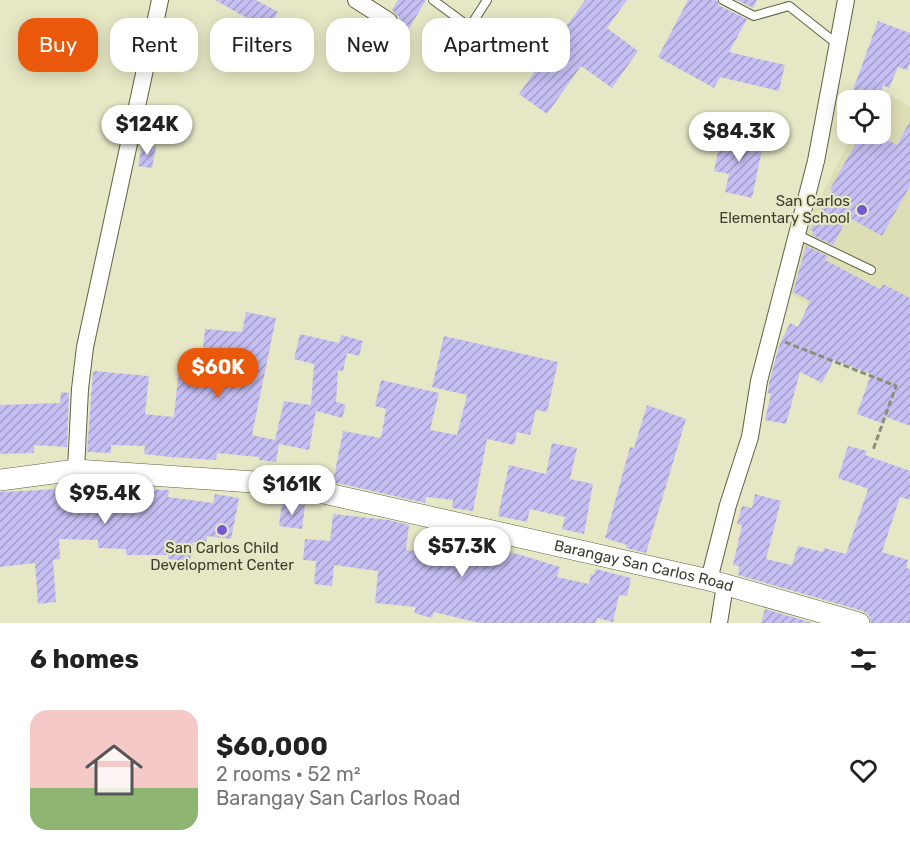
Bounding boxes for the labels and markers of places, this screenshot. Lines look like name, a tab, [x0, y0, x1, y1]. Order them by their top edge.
pin: $124K	[105, 105, 189, 156]
pin: $84.3K	[690, 112, 788, 163]
place label: San Carlos Elementary School	[719, 192, 850, 227]
marker: San Carlos Elementary School	[855, 203, 869, 217]
pin: $60K	[182, 348, 254, 399]
pin: $161K	[250, 465, 334, 516]
pin: $95.4K	[56, 474, 154, 525]
marker: San Carlos Child Development Center	[215, 523, 229, 537]
pin: $57.3K	[413, 527, 511, 578]
place label: San Carlos Child Development Center	[150, 539, 294, 574]

